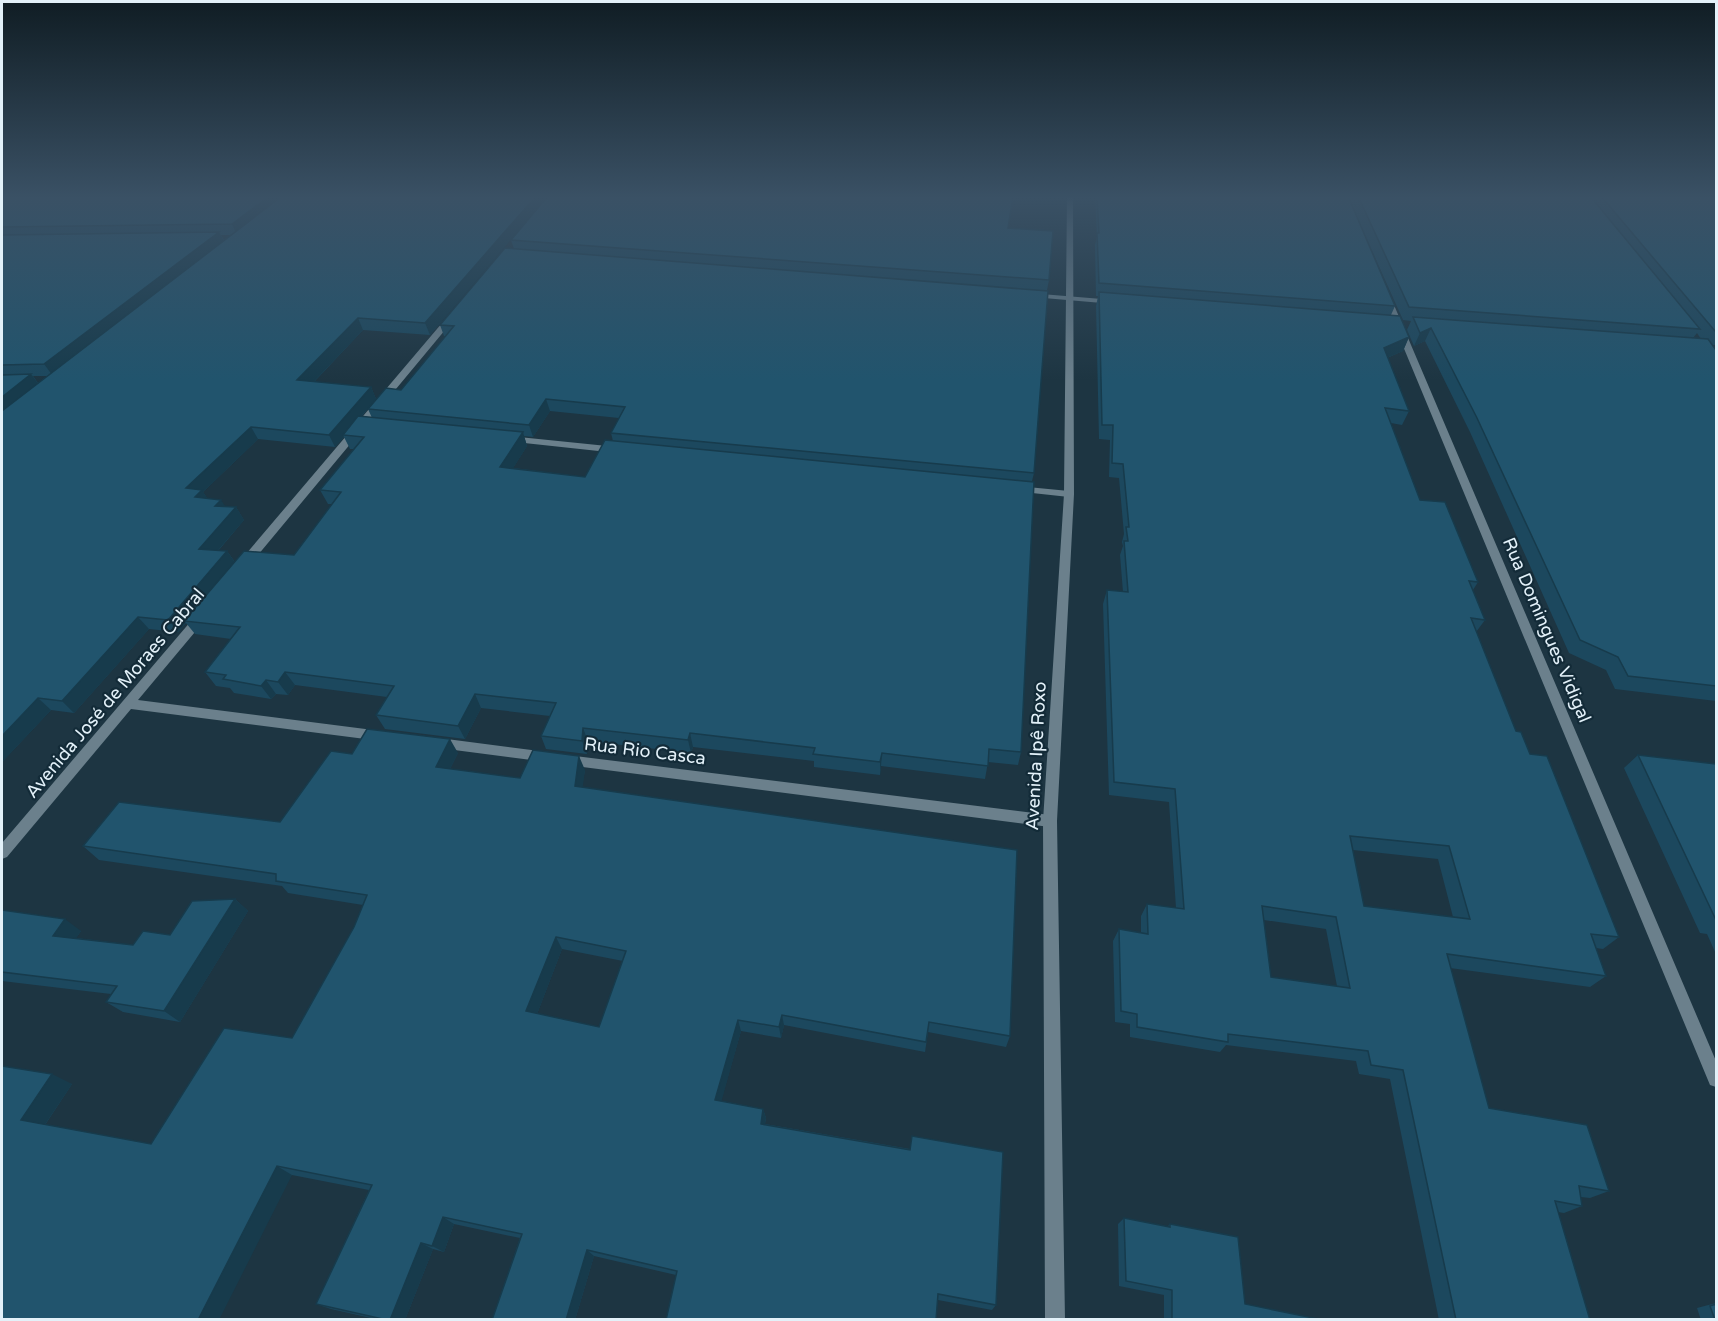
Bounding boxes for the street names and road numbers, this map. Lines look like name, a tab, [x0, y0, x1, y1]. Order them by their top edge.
street label: Rua Domingues Vidigal	[1498, 534, 1596, 726]
street label: Avenida José de Moraes Cabral	[21, 584, 209, 802]
street label: Avenida Ipê Roxo	[1021, 681, 1051, 831]
street label: Rua Rio Casca	[583, 733, 707, 769]

